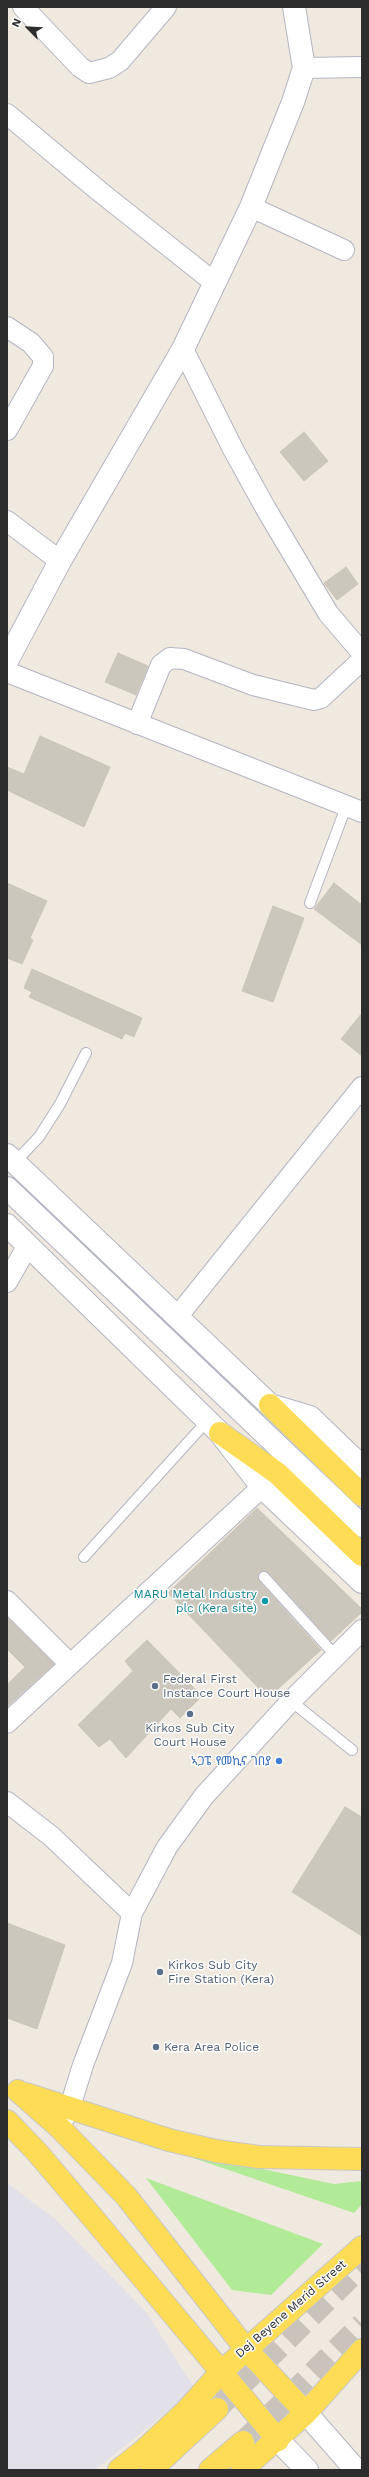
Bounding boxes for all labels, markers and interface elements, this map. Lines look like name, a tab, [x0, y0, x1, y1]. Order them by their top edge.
north arrow	[8, 8, 48, 48]
text: N	[9, 17, 24, 29]
place label: MARU Metal Industry plc (Kera site)	[133, 1587, 257, 1615]
marker: MARU Metal Industry plc (Kera site)	[260, 1596, 270, 1606]
place label: Federal First Instance Court House	[163, 1672, 290, 1700]
marker: Federal First Instance Court House	[150, 1681, 160, 1691]
marker: Kirkos Sub City Court House	[185, 1709, 195, 1719]
place label: Kirkos Sub City Court House	[145, 1721, 235, 1749]
place label: ኣጋፔ የመኪና ገበያ	[191, 1754, 271, 1768]
marker: ኣጋፔ የመኪና ገበያ	[274, 1756, 284, 1766]
place label: Kirkos Sub City Fire Station (Kera)	[168, 1958, 274, 1986]
marker: Kirkos Sub City Fire Station (Kera)	[155, 1967, 165, 1977]
place label: Kera Area Police	[164, 2040, 259, 2054]
marker: Kera Area Police	[151, 2042, 161, 2052]
street label: Dej Beyene Merid Street	[233, 2257, 349, 2361]

